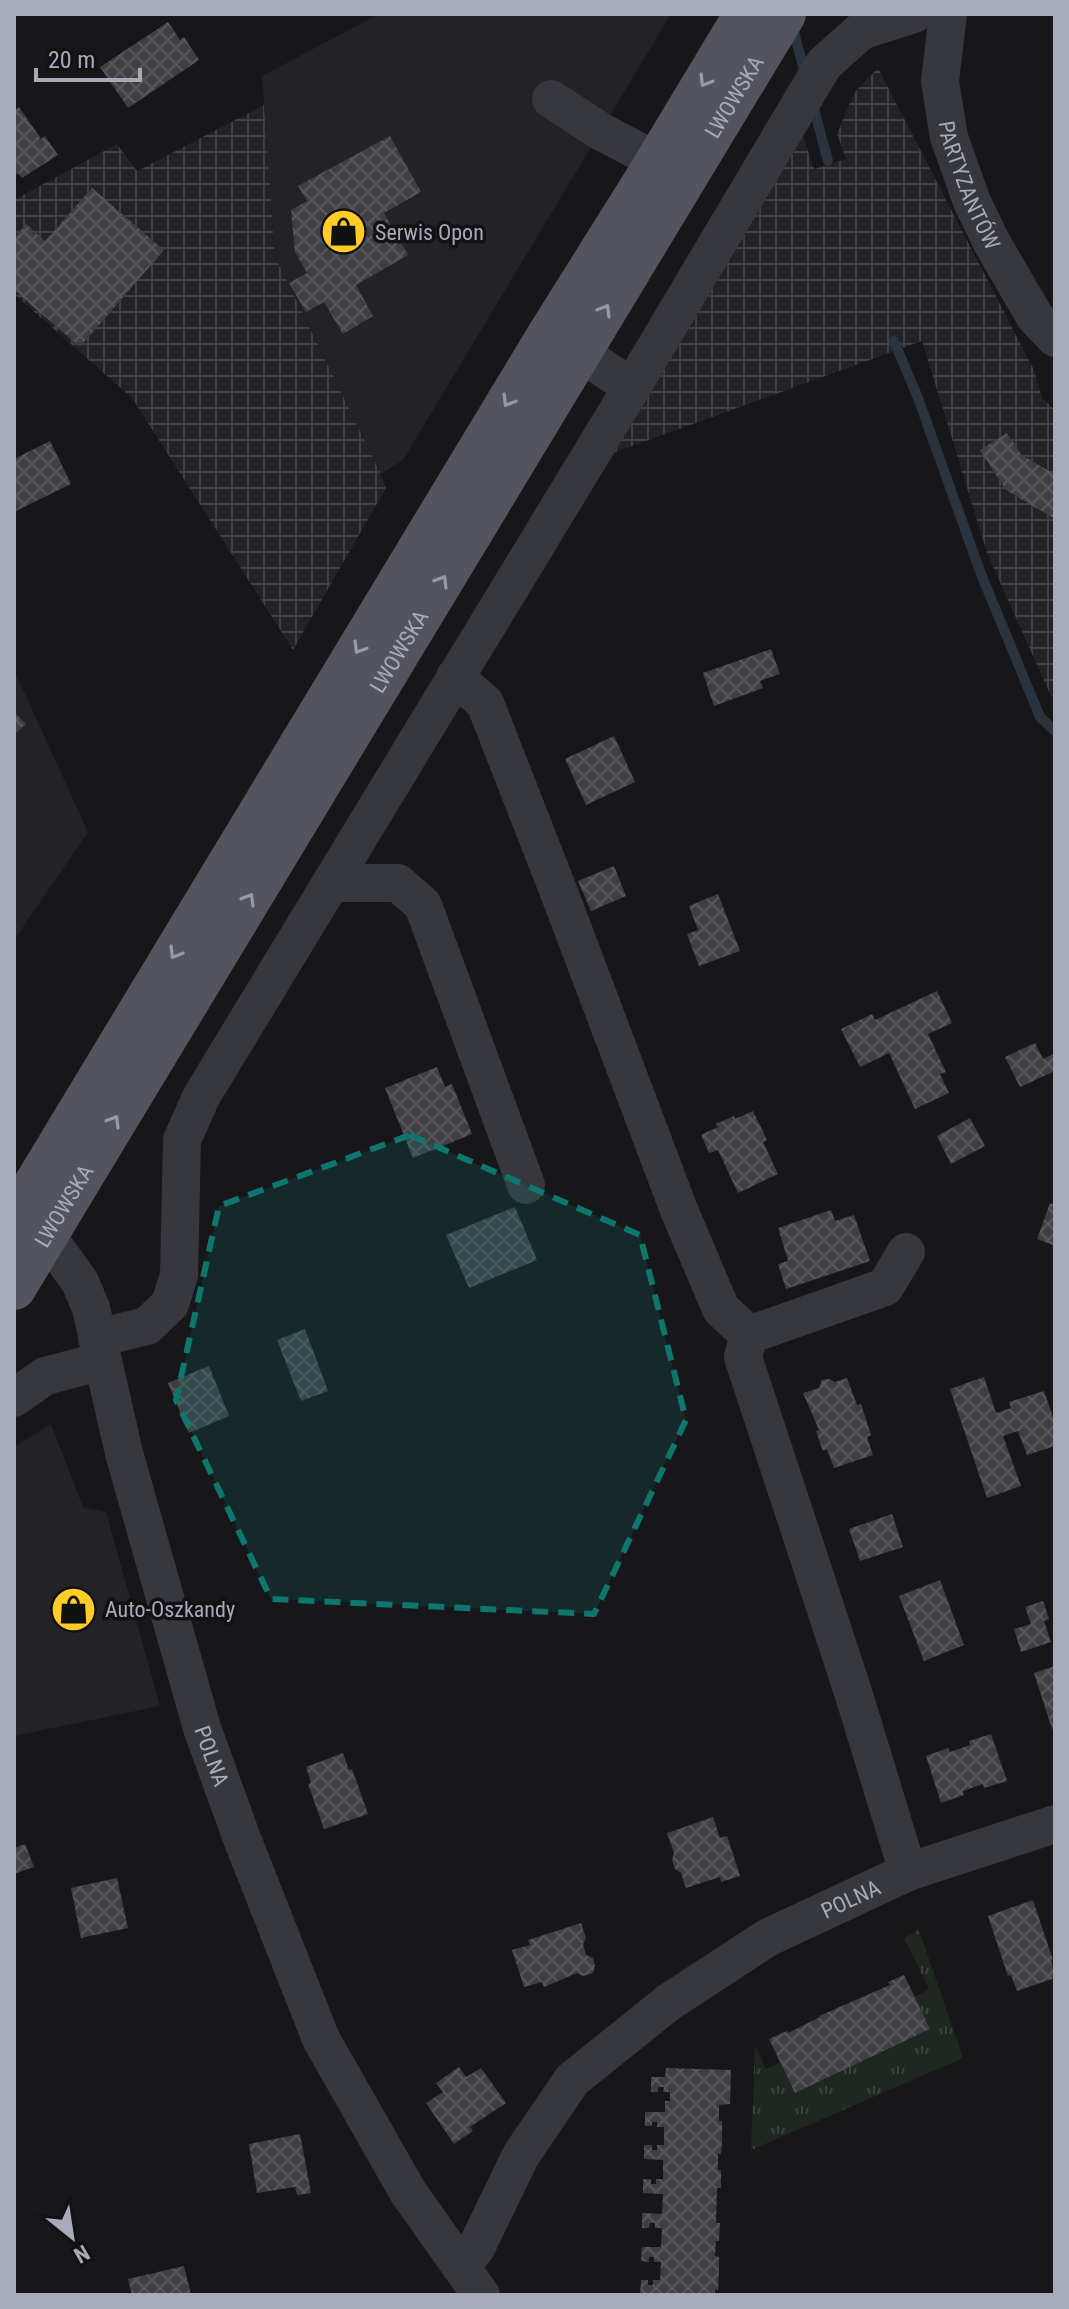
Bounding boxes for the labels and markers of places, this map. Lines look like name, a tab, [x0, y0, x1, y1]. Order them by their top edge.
shop icon: Serwis Opon	[320, 208, 368, 256]
place label: Serwis Opon	[375, 220, 484, 245]
shop icon: Auto-Oszkandy	[50, 1585, 98, 1633]
place label: Auto-Oszkandy	[105, 1597, 235, 1622]

